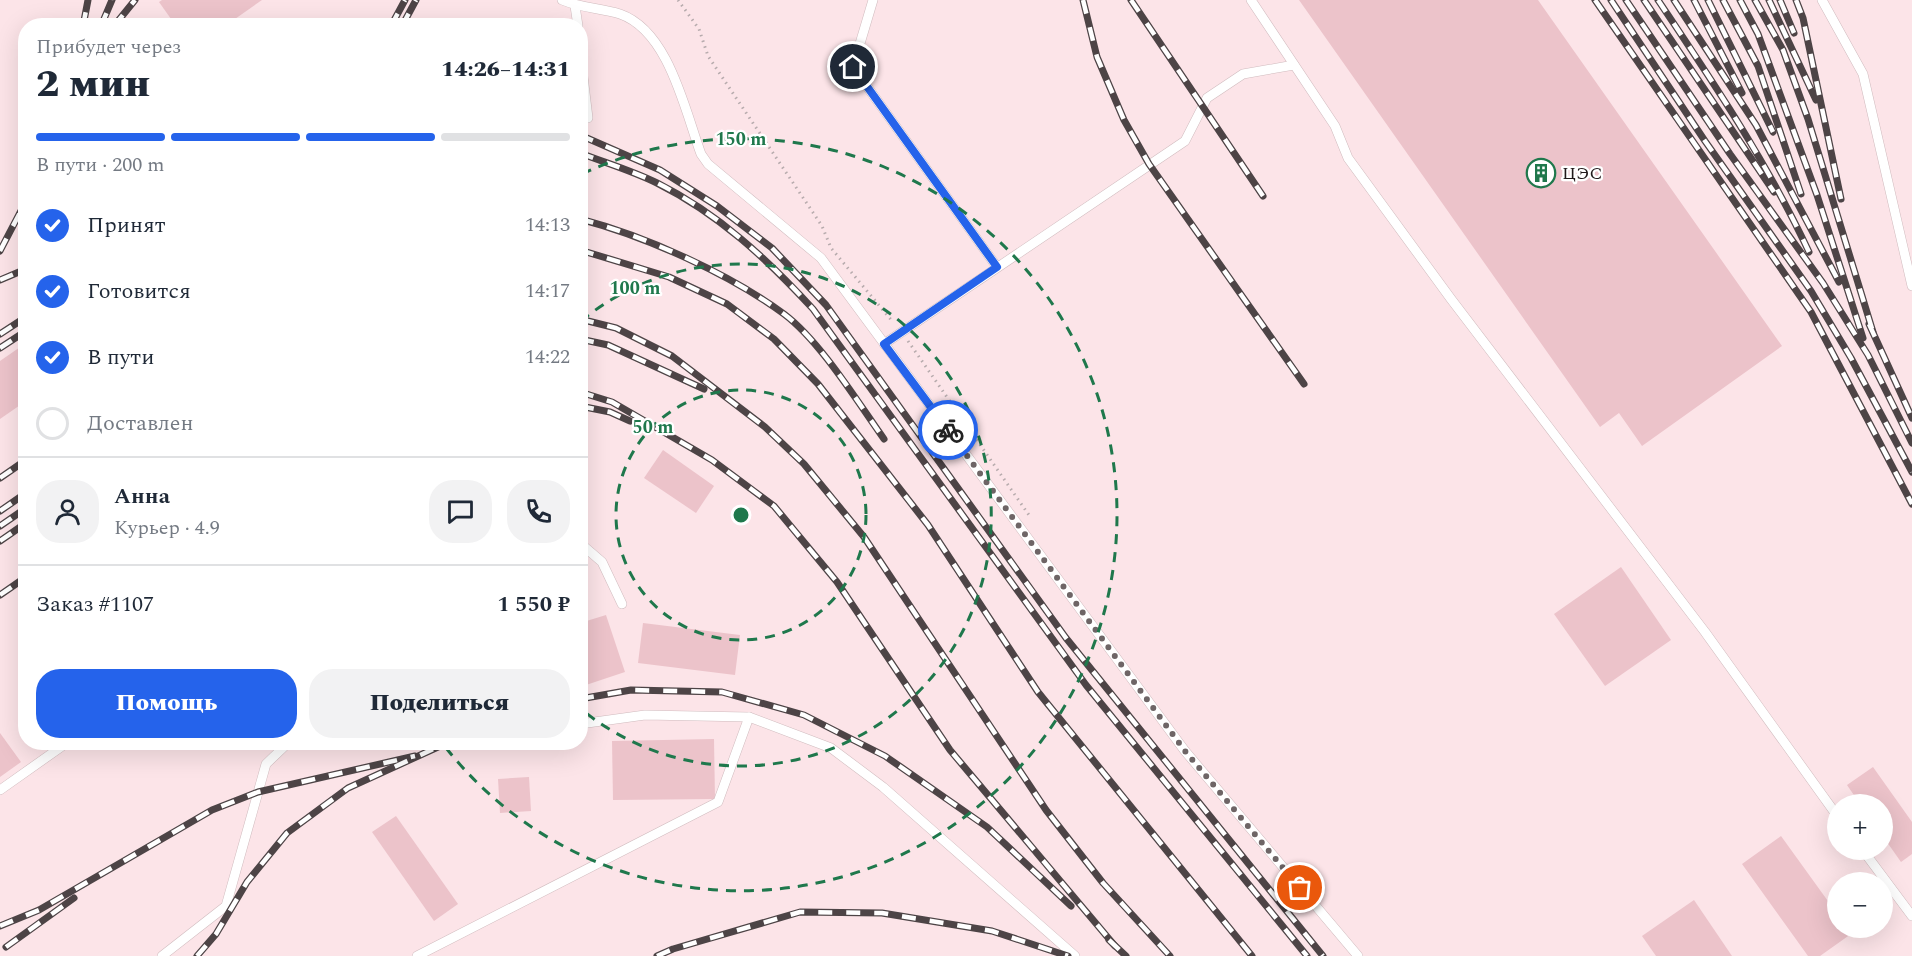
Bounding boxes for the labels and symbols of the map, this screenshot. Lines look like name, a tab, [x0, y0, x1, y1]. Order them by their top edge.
pin	[827, 41, 878, 92]
text: 150 m	[715, 126, 767, 153]
building icon: ЦЭС	[1525, 157, 1557, 189]
place label: ЦЭС	[1562, 160, 1603, 187]
text: 100 m	[609, 275, 661, 302]
courier	[918, 400, 978, 460]
text: 50 m	[633, 414, 673, 441]
centre of rings	[731, 505, 751, 525]
pin	[1274, 862, 1325, 913]

